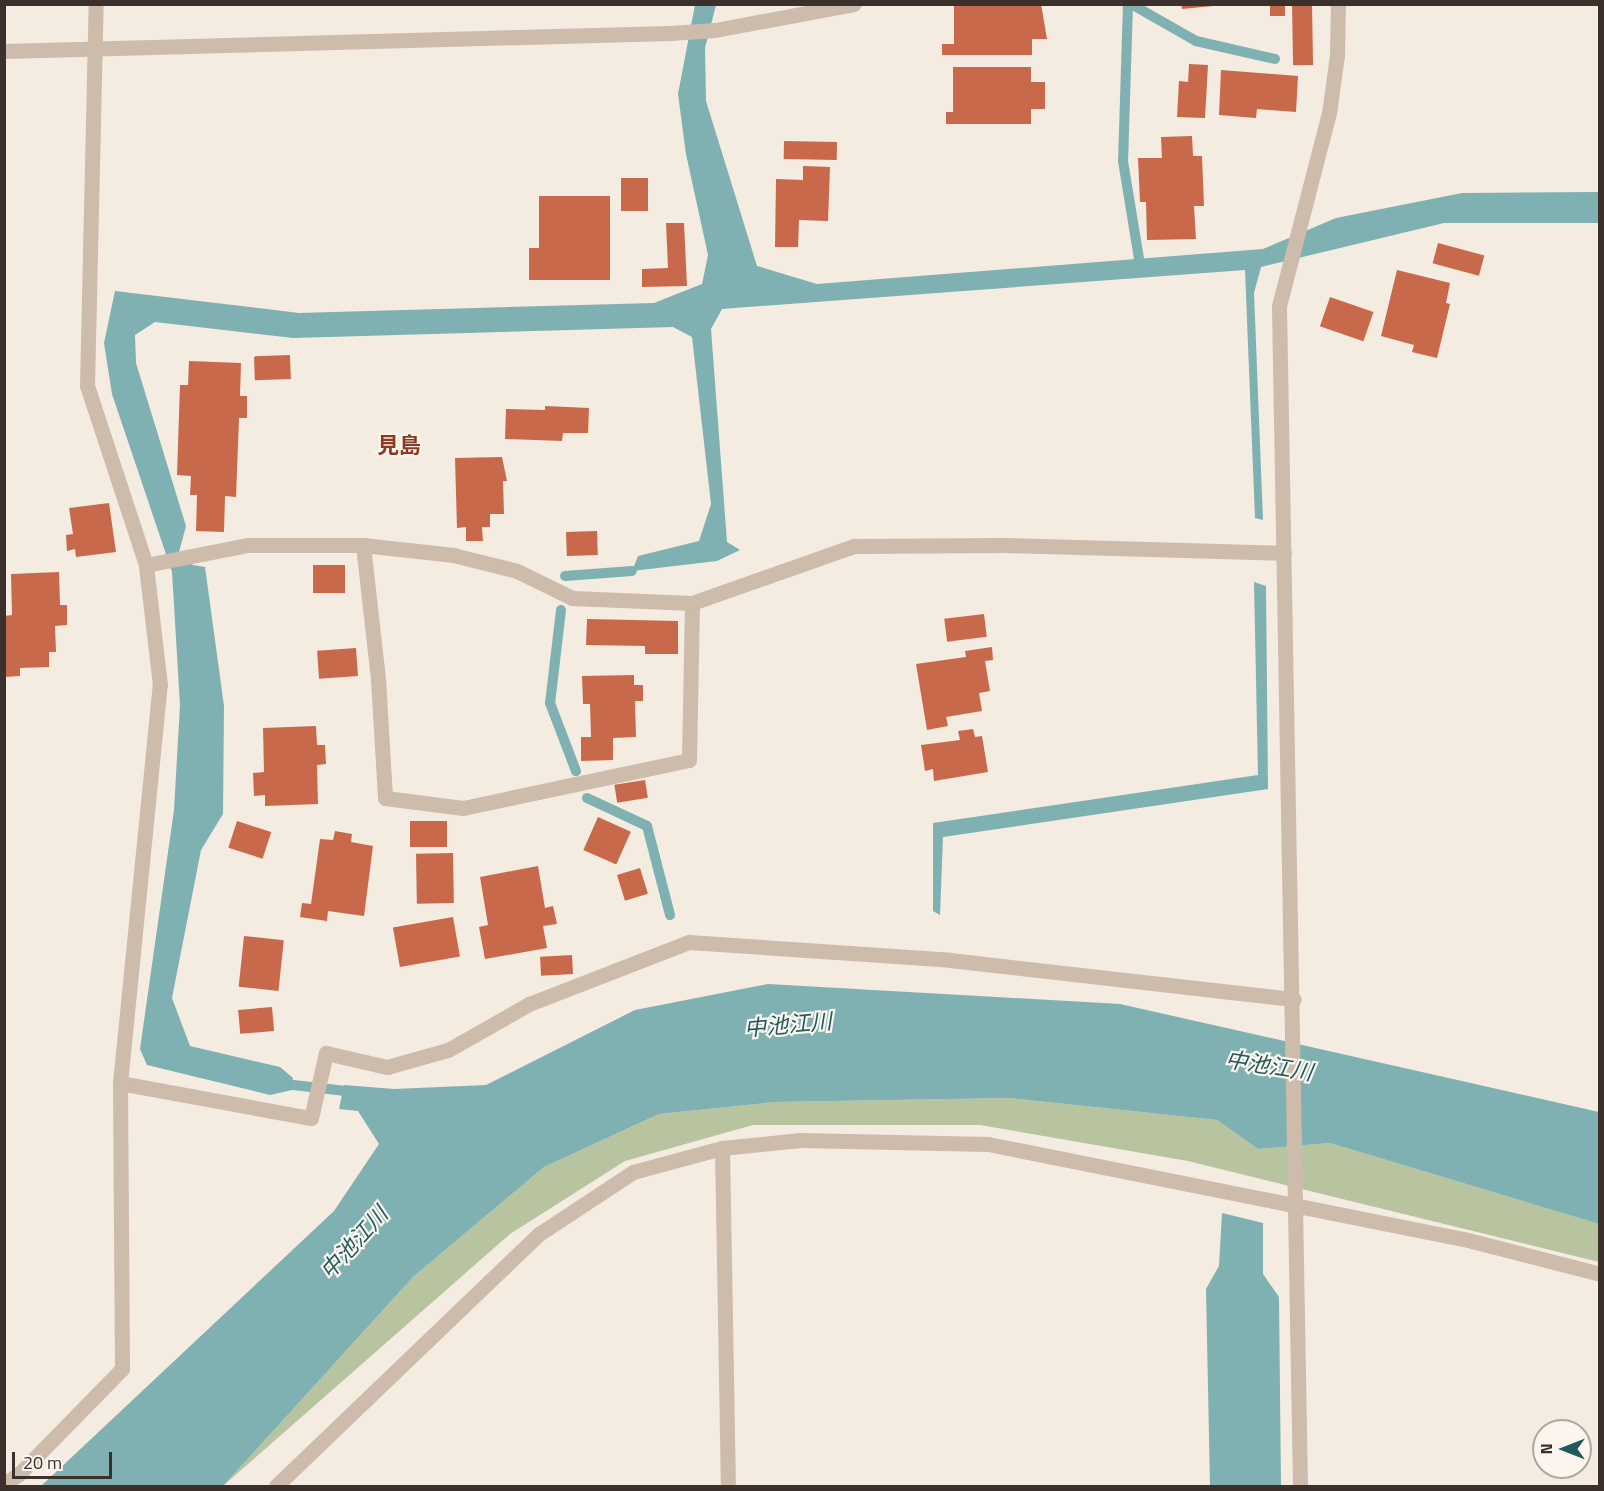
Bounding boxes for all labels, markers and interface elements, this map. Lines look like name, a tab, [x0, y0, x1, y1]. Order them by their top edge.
district label: 見島	[377, 433, 421, 459]
water label: 中池江川	[743, 1008, 833, 1042]
water label: 中池江川	[1223, 1046, 1315, 1086]
water label: 中池江川	[315, 1201, 393, 1285]
north arrow	[1532, 1419, 1592, 1479]
scale bar	[15, 1440, 116, 1478]
text: N	[1534, 1443, 1558, 1455]
text: 20 m	[23, 1449, 62, 1476]

